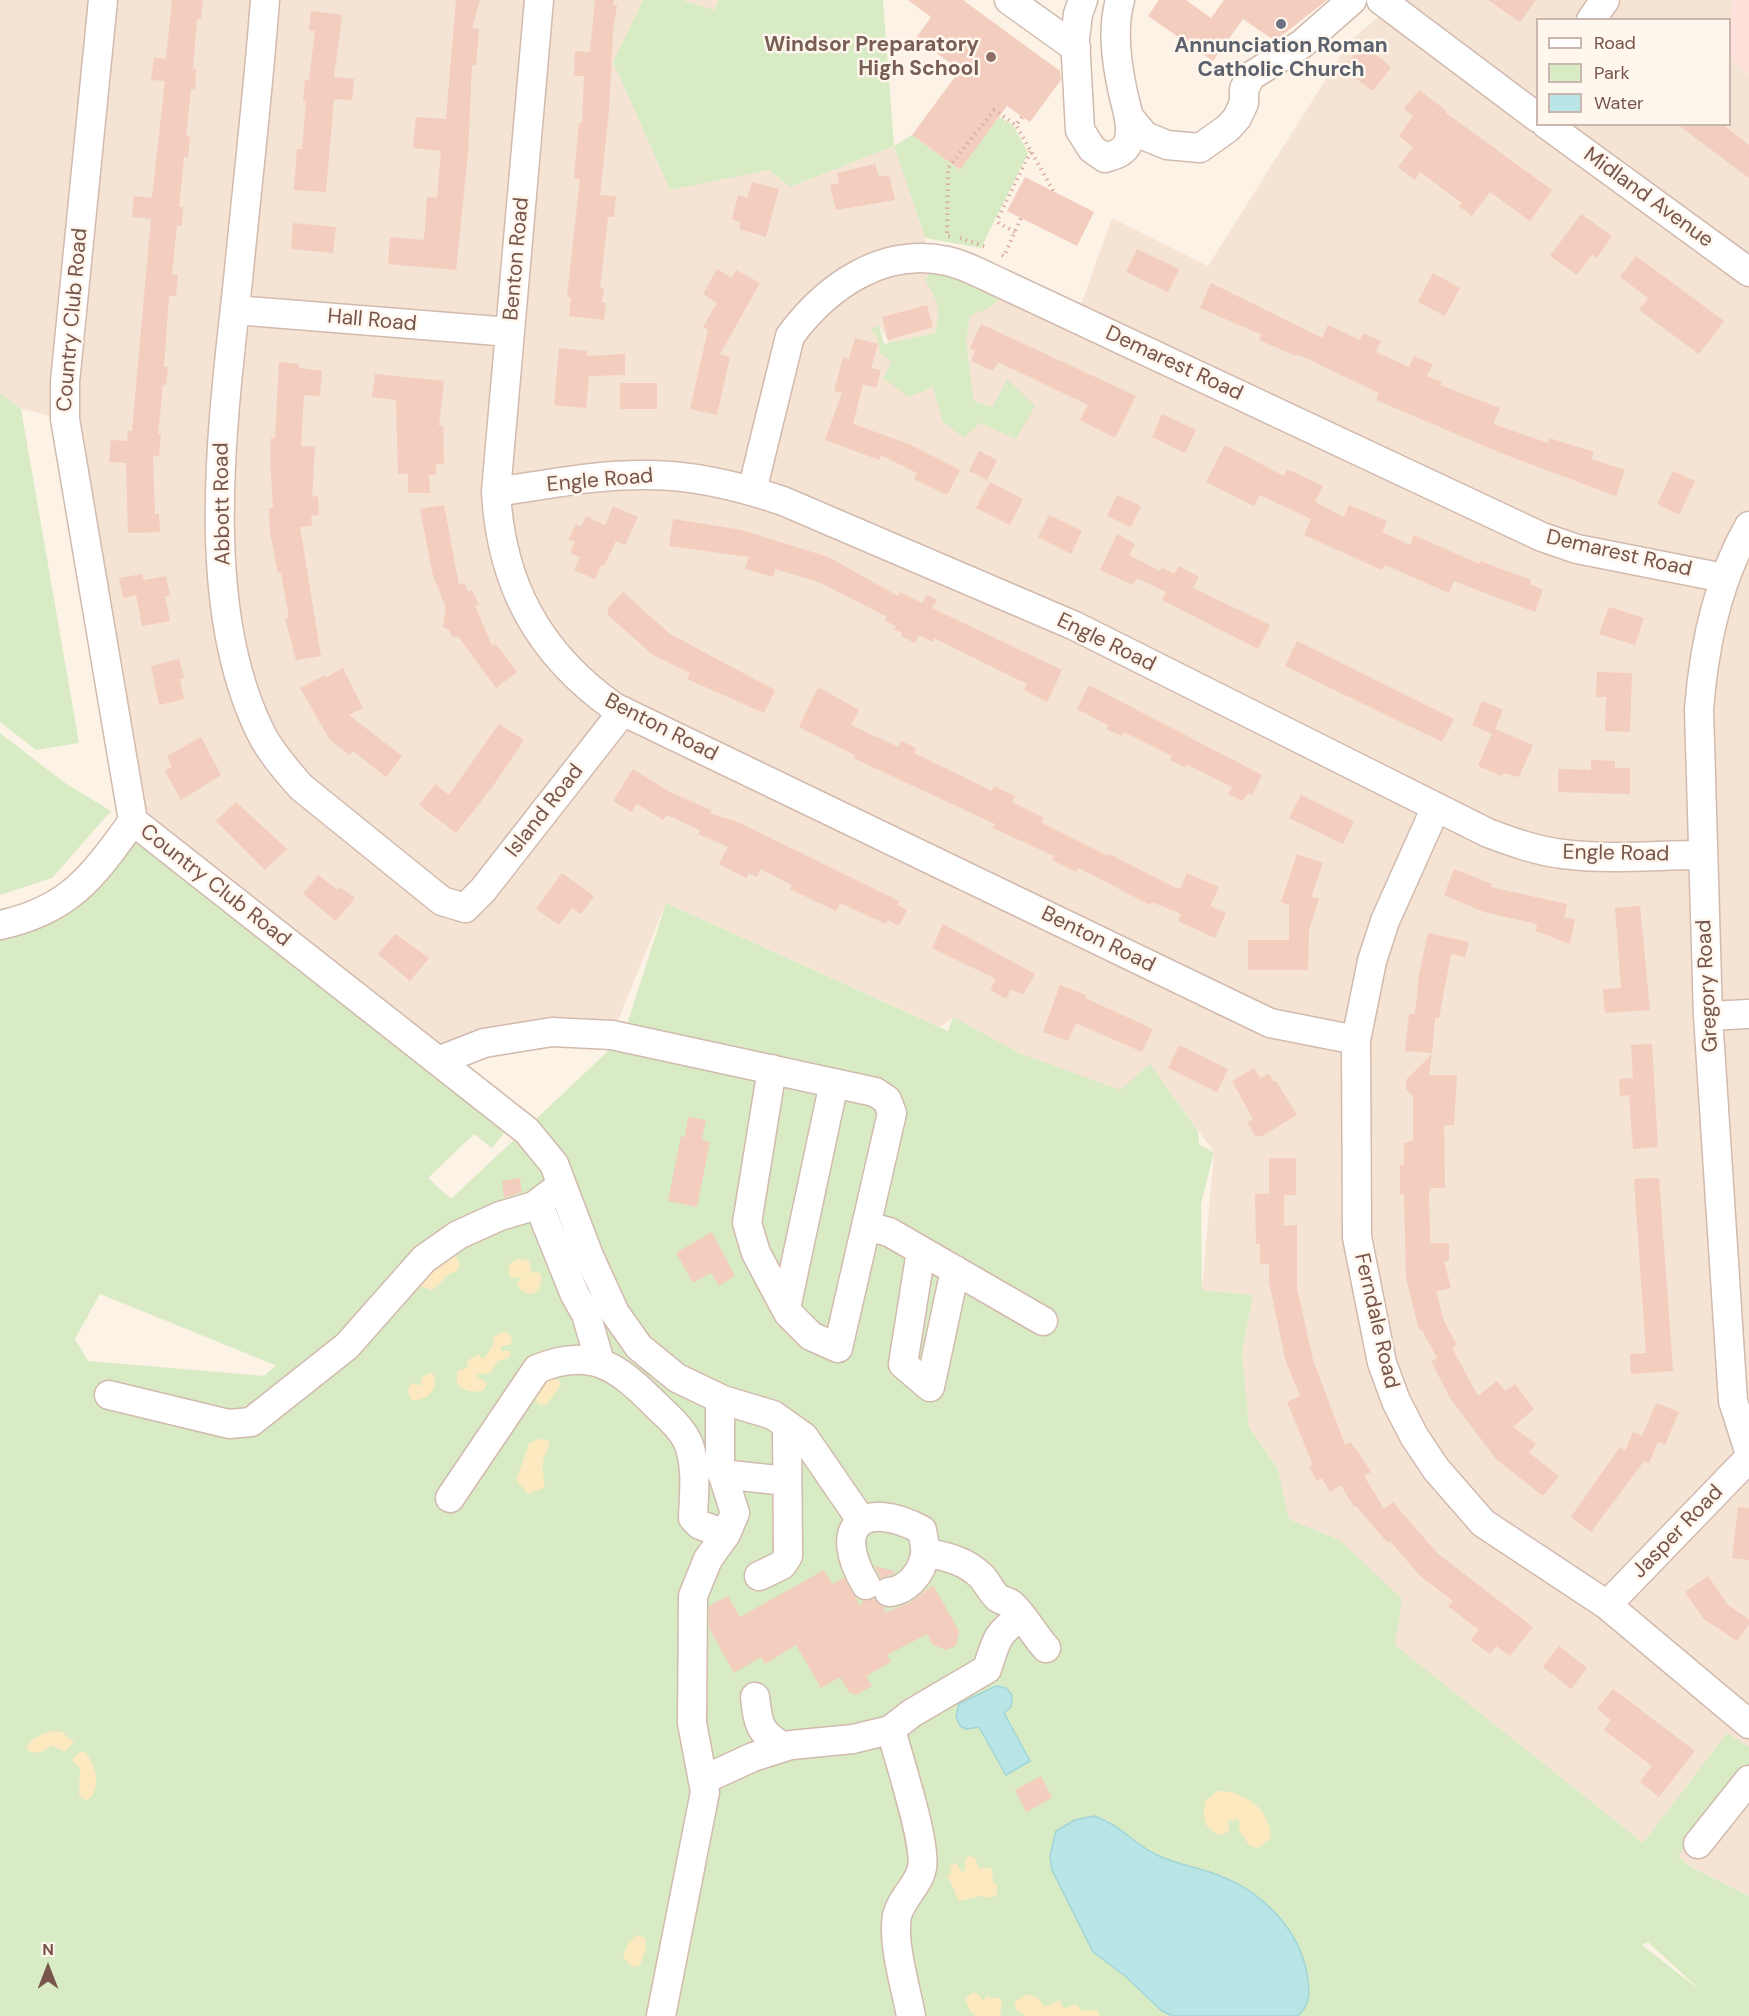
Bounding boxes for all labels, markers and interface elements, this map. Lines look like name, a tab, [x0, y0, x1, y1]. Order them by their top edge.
marker: Annunciation Roman Catholic Church	[1274, 17, 1288, 31]
legend	[1536, 18, 1731, 126]
text: Road	[1594, 31, 1636, 55]
place label: Windsor Preparatory High School	[764, 32, 979, 82]
place label: Annunciation Roman Catholic Church	[1174, 33, 1388, 83]
marker: Windsor Preparatory High School	[984, 50, 998, 64]
text: Park	[1594, 61, 1630, 85]
text: Water	[1594, 91, 1644, 115]
street label: Midland Avenue	[1578, 143, 1718, 253]
street label: Benton Road	[499, 196, 535, 322]
street label: Country Club Road	[52, 227, 94, 413]
street label: Hall Road	[326, 305, 418, 337]
street label: Demarest Road	[1101, 321, 1247, 407]
street label: Abbott Road	[209, 442, 237, 566]
street label: Engle Road	[546, 464, 654, 498]
street label: Demarest Road	[1544, 525, 1694, 583]
street label: Engle Road	[1053, 608, 1159, 678]
street label: Benton Road	[600, 689, 722, 767]
street label: Island Road	[501, 759, 589, 863]
street label: Country Club Road	[135, 819, 295, 953]
street label: Engle Road	[1562, 840, 1670, 868]
street label: Benton Road	[1037, 902, 1159, 978]
street label: Gregory Road	[1692, 919, 1724, 1053]
street label: Ferndale Road	[1348, 1251, 1404, 1391]
street label: Jasper Road	[1627, 1480, 1729, 1584]
north arrow	[18, 1938, 78, 1998]
text: N	[42, 1939, 54, 1960]

